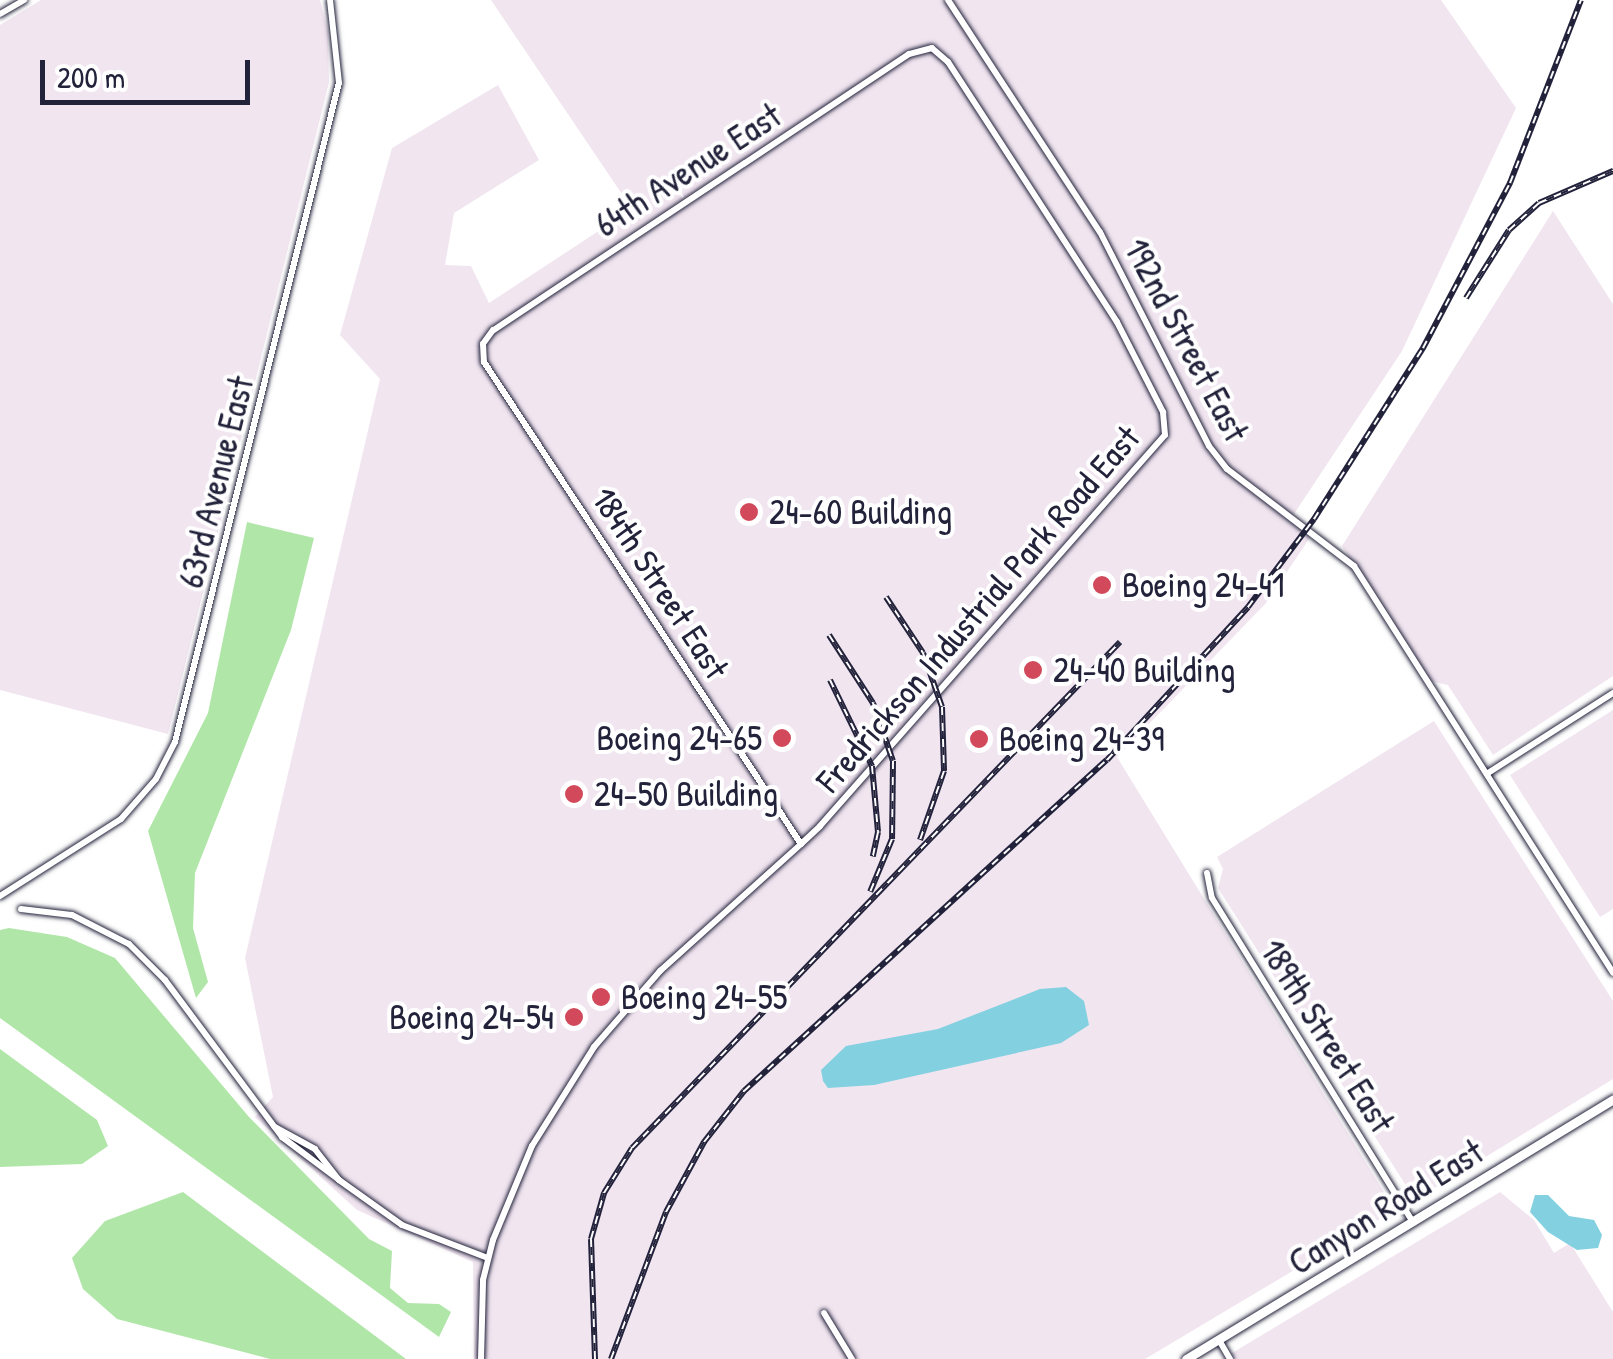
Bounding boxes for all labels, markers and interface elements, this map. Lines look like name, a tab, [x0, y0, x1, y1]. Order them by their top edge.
scale bar	[45, 40, 255, 102]
text: 200 m	[57, 57, 125, 97]
street label: 64th Avenue East	[587, 94, 789, 246]
street label: 192nd Street East	[1115, 231, 1257, 449]
street label: 63rd Avenue East	[169, 372, 263, 592]
street label: Fredrickson Industrial Park Road East	[808, 417, 1148, 801]
street label: 184th Street East	[582, 479, 738, 687]
place label: 24-60 Building	[769, 491, 952, 533]
marker: 24-60 Building	[738, 501, 760, 523]
place label: Boeing 24-41	[1122, 564, 1285, 606]
marker: Boeing 24-41	[1091, 574, 1113, 596]
place label: 24-40 Building	[1053, 649, 1235, 691]
marker: 24-40 Building	[1022, 659, 1044, 681]
place label: Boeing 24-65	[597, 717, 762, 759]
place label: Boeing 24-39	[999, 718, 1164, 760]
marker: Boeing 24-65	[771, 727, 793, 749]
marker: Boeing 24-39	[968, 728, 990, 750]
place label: 24-50 Building	[594, 773, 778, 815]
marker: 24-50 Building	[563, 783, 585, 805]
street label: 189th Street East	[1251, 932, 1403, 1140]
place label: Boeing 24-55	[621, 976, 787, 1018]
marker: Boeing 24-55	[590, 986, 612, 1008]
place label: Boeing 24-54	[389, 996, 554, 1038]
marker: Boeing 24-54	[563, 1006, 585, 1028]
street label: Canyon Road East	[1281, 1130, 1491, 1284]

